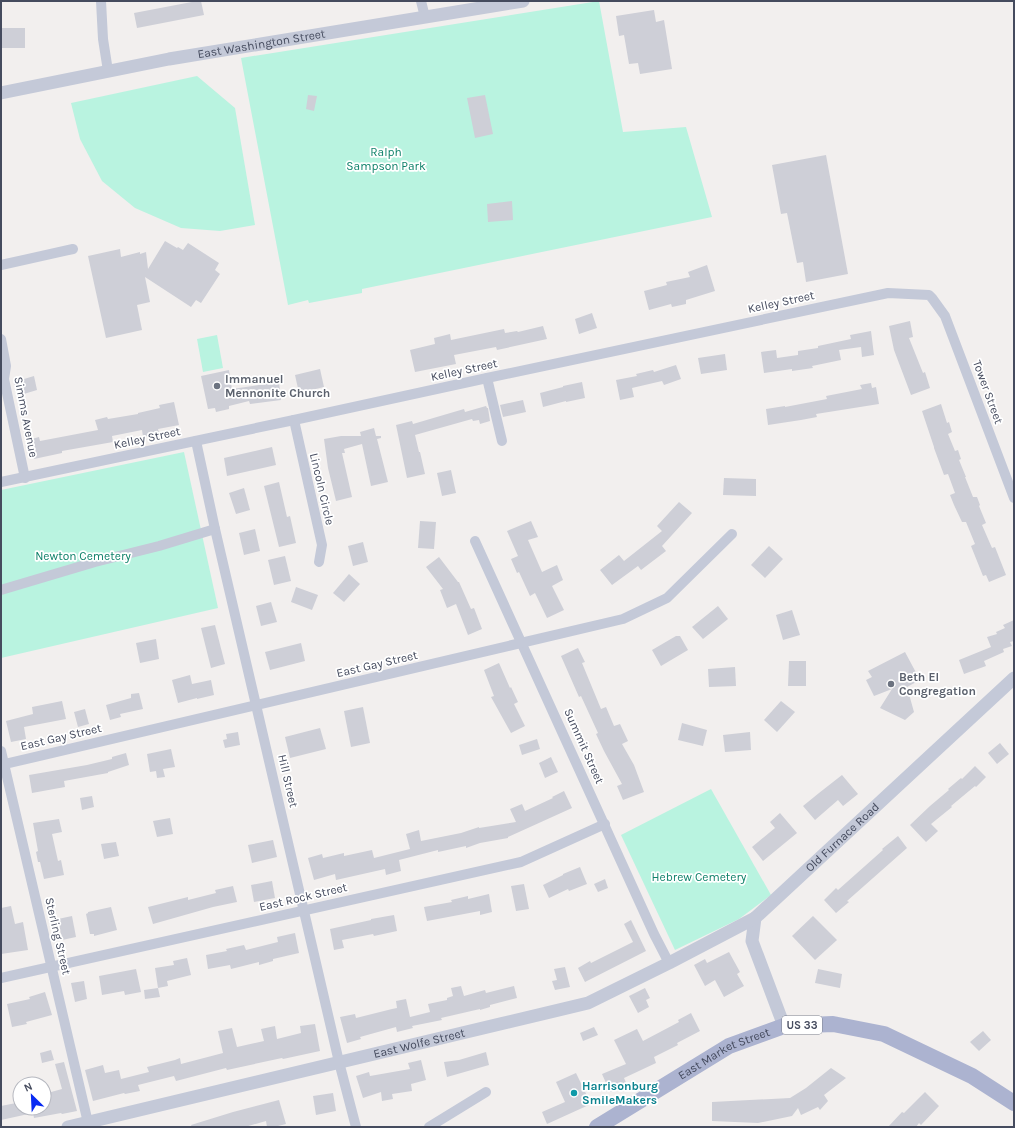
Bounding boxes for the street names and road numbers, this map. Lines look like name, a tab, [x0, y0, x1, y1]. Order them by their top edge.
street label: East Washington Street	[196, 26, 327, 61]
street label: Kelley Street	[746, 288, 816, 316]
street label: Kelley Street	[429, 356, 499, 384]
street label: Tower Street	[970, 358, 1006, 426]
street label: Simms Avenue	[11, 375, 41, 459]
street label: Kelley Street	[112, 424, 182, 452]
street label: Lincoln Circle	[307, 452, 337, 526]
street label: East Gay Street	[335, 648, 419, 680]
street label: Summit Street	[561, 706, 607, 786]
street label: East Gay Street	[19, 721, 103, 753]
street label: Hill Street	[275, 753, 301, 809]
street label: Old Furnace Road	[802, 800, 882, 875]
street label: East Rock Street	[258, 880, 349, 914]
street label: Sterling Street	[42, 896, 74, 977]
road number: US 33	[782, 1016, 822, 1034]
street label: East Wolfe Street	[372, 1025, 467, 1061]
street label: East Market Street	[675, 1025, 772, 1083]

